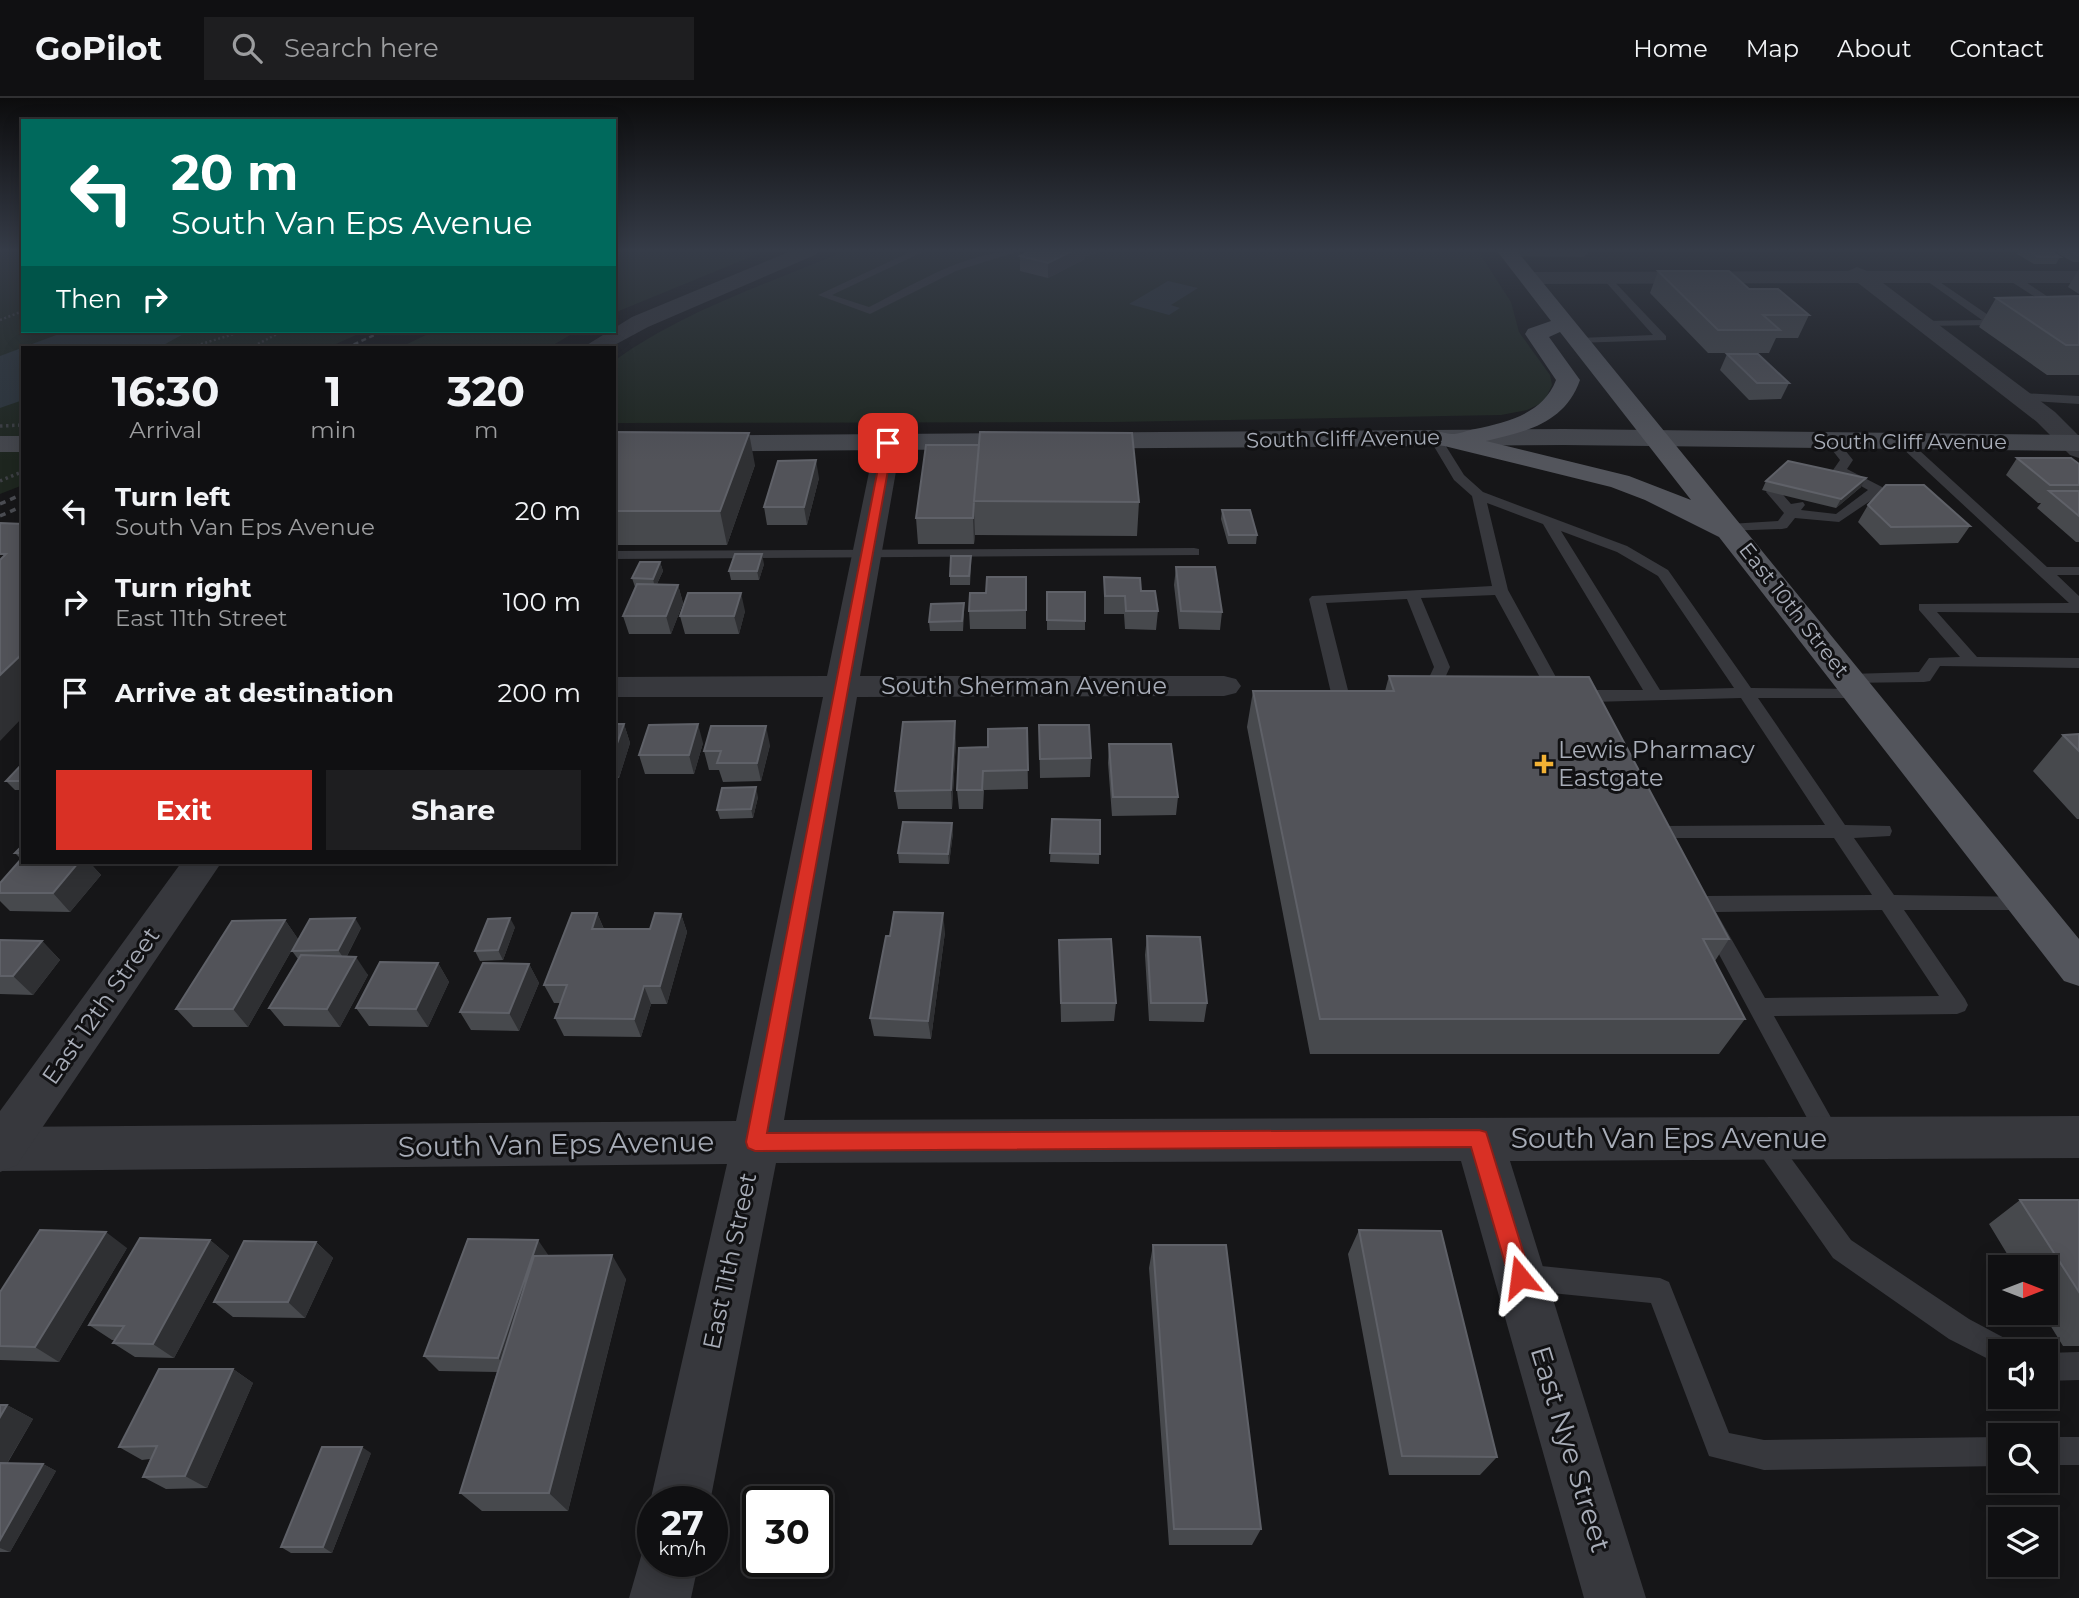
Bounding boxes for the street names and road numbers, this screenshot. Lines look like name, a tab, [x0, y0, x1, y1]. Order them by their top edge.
street label: South Cliff Avenue	[1246, 424, 1440, 453]
street label: South Cliff Avenue	[1813, 429, 2007, 454]
street label: East 10th Street	[1734, 537, 1855, 682]
street label: South Sherman Avenue	[881, 671, 1167, 700]
street label: East 12th Street	[36, 921, 166, 1090]
street label: South Van Eps Avenue	[1511, 1121, 1827, 1155]
street label: South Van Eps Avenue	[398, 1124, 714, 1164]
street label: East 11th Street	[697, 1170, 762, 1352]
street label: East Nye Street	[1523, 1342, 1619, 1556]

